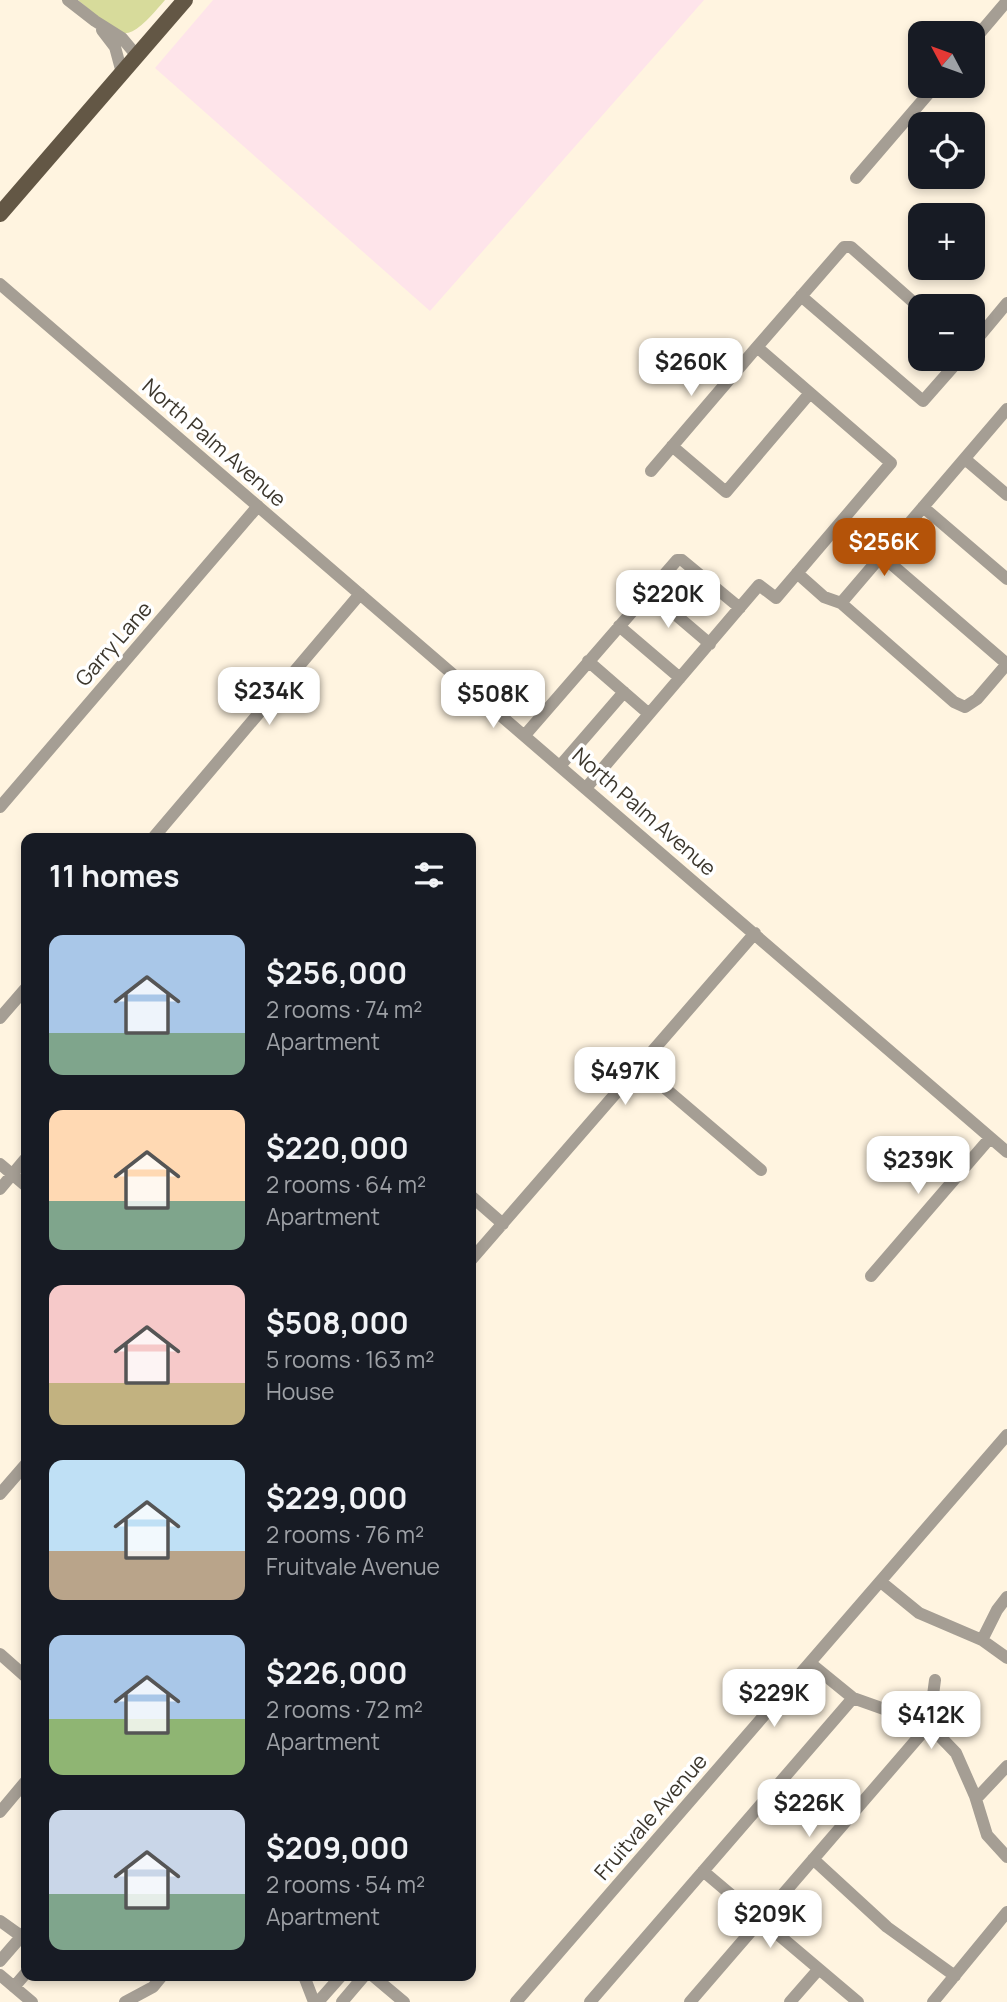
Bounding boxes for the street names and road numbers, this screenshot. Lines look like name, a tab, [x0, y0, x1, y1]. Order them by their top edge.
street label: North Palm Avenue	[137, 372, 293, 513]
street label: Garry Lane	[69, 595, 158, 692]
street label: North Palm Avenue	[567, 741, 723, 882]
street label: Fruitvale Avenue	[588, 1747, 713, 1885]

